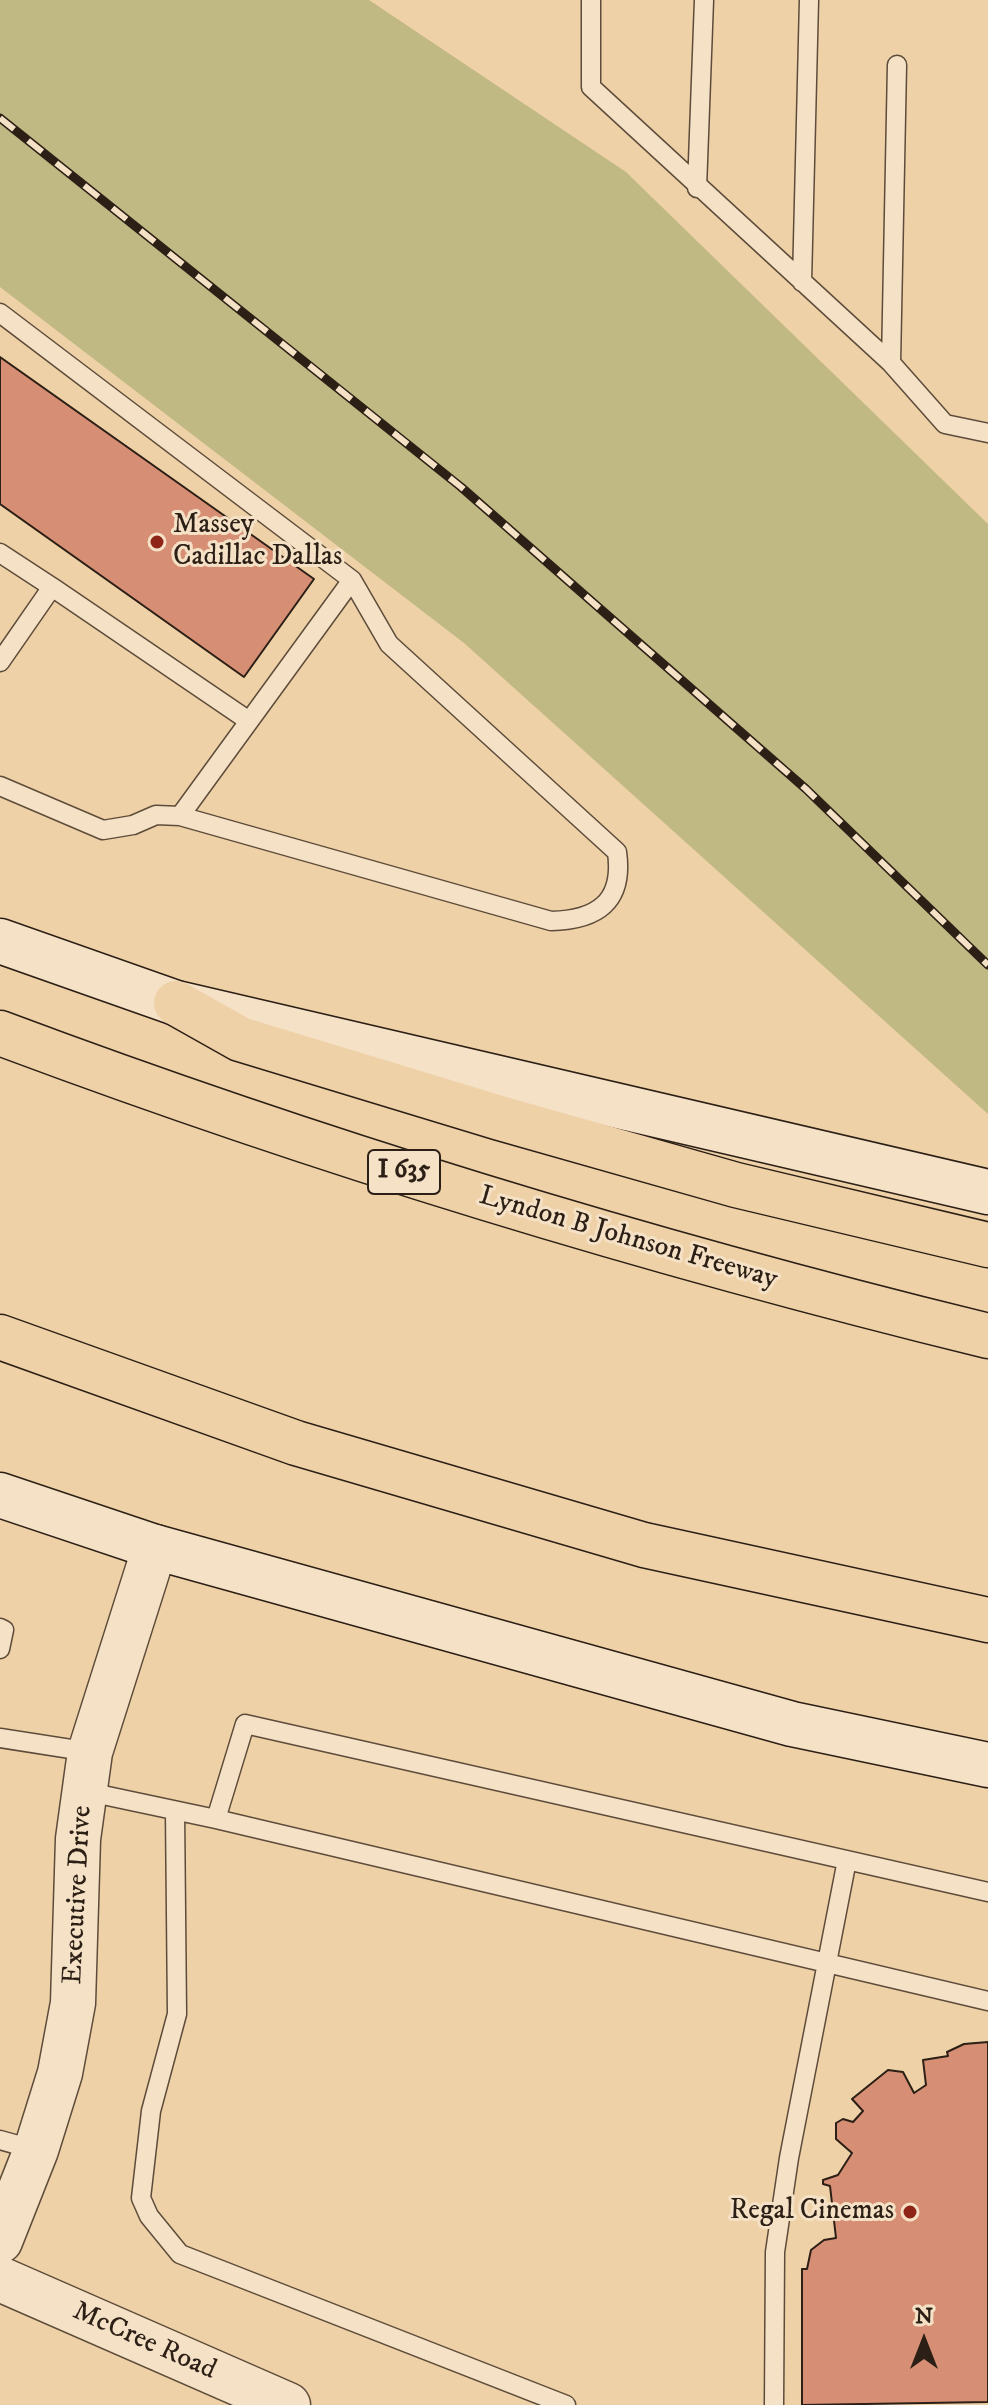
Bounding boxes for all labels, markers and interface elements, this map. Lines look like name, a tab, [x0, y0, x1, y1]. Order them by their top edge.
place label: Massey Cadillac Dallas	[173, 509, 342, 575]
marker: Massey Cadillac Dallas	[148, 533, 166, 551]
road number: I 635	[368, 1150, 440, 1194]
street label: Lyndon B Johnson Freeway	[475, 1180, 781, 1298]
street label: Executive Drive	[58, 1805, 100, 1985]
place label: Regal Cinemas	[730, 2195, 894, 2229]
marker: Regal Cinemas	[901, 2203, 919, 2221]
street label: McCree Road	[67, 2295, 221, 2389]
north arrow	[884, 2301, 964, 2381]
text: N	[915, 2303, 933, 2330]

